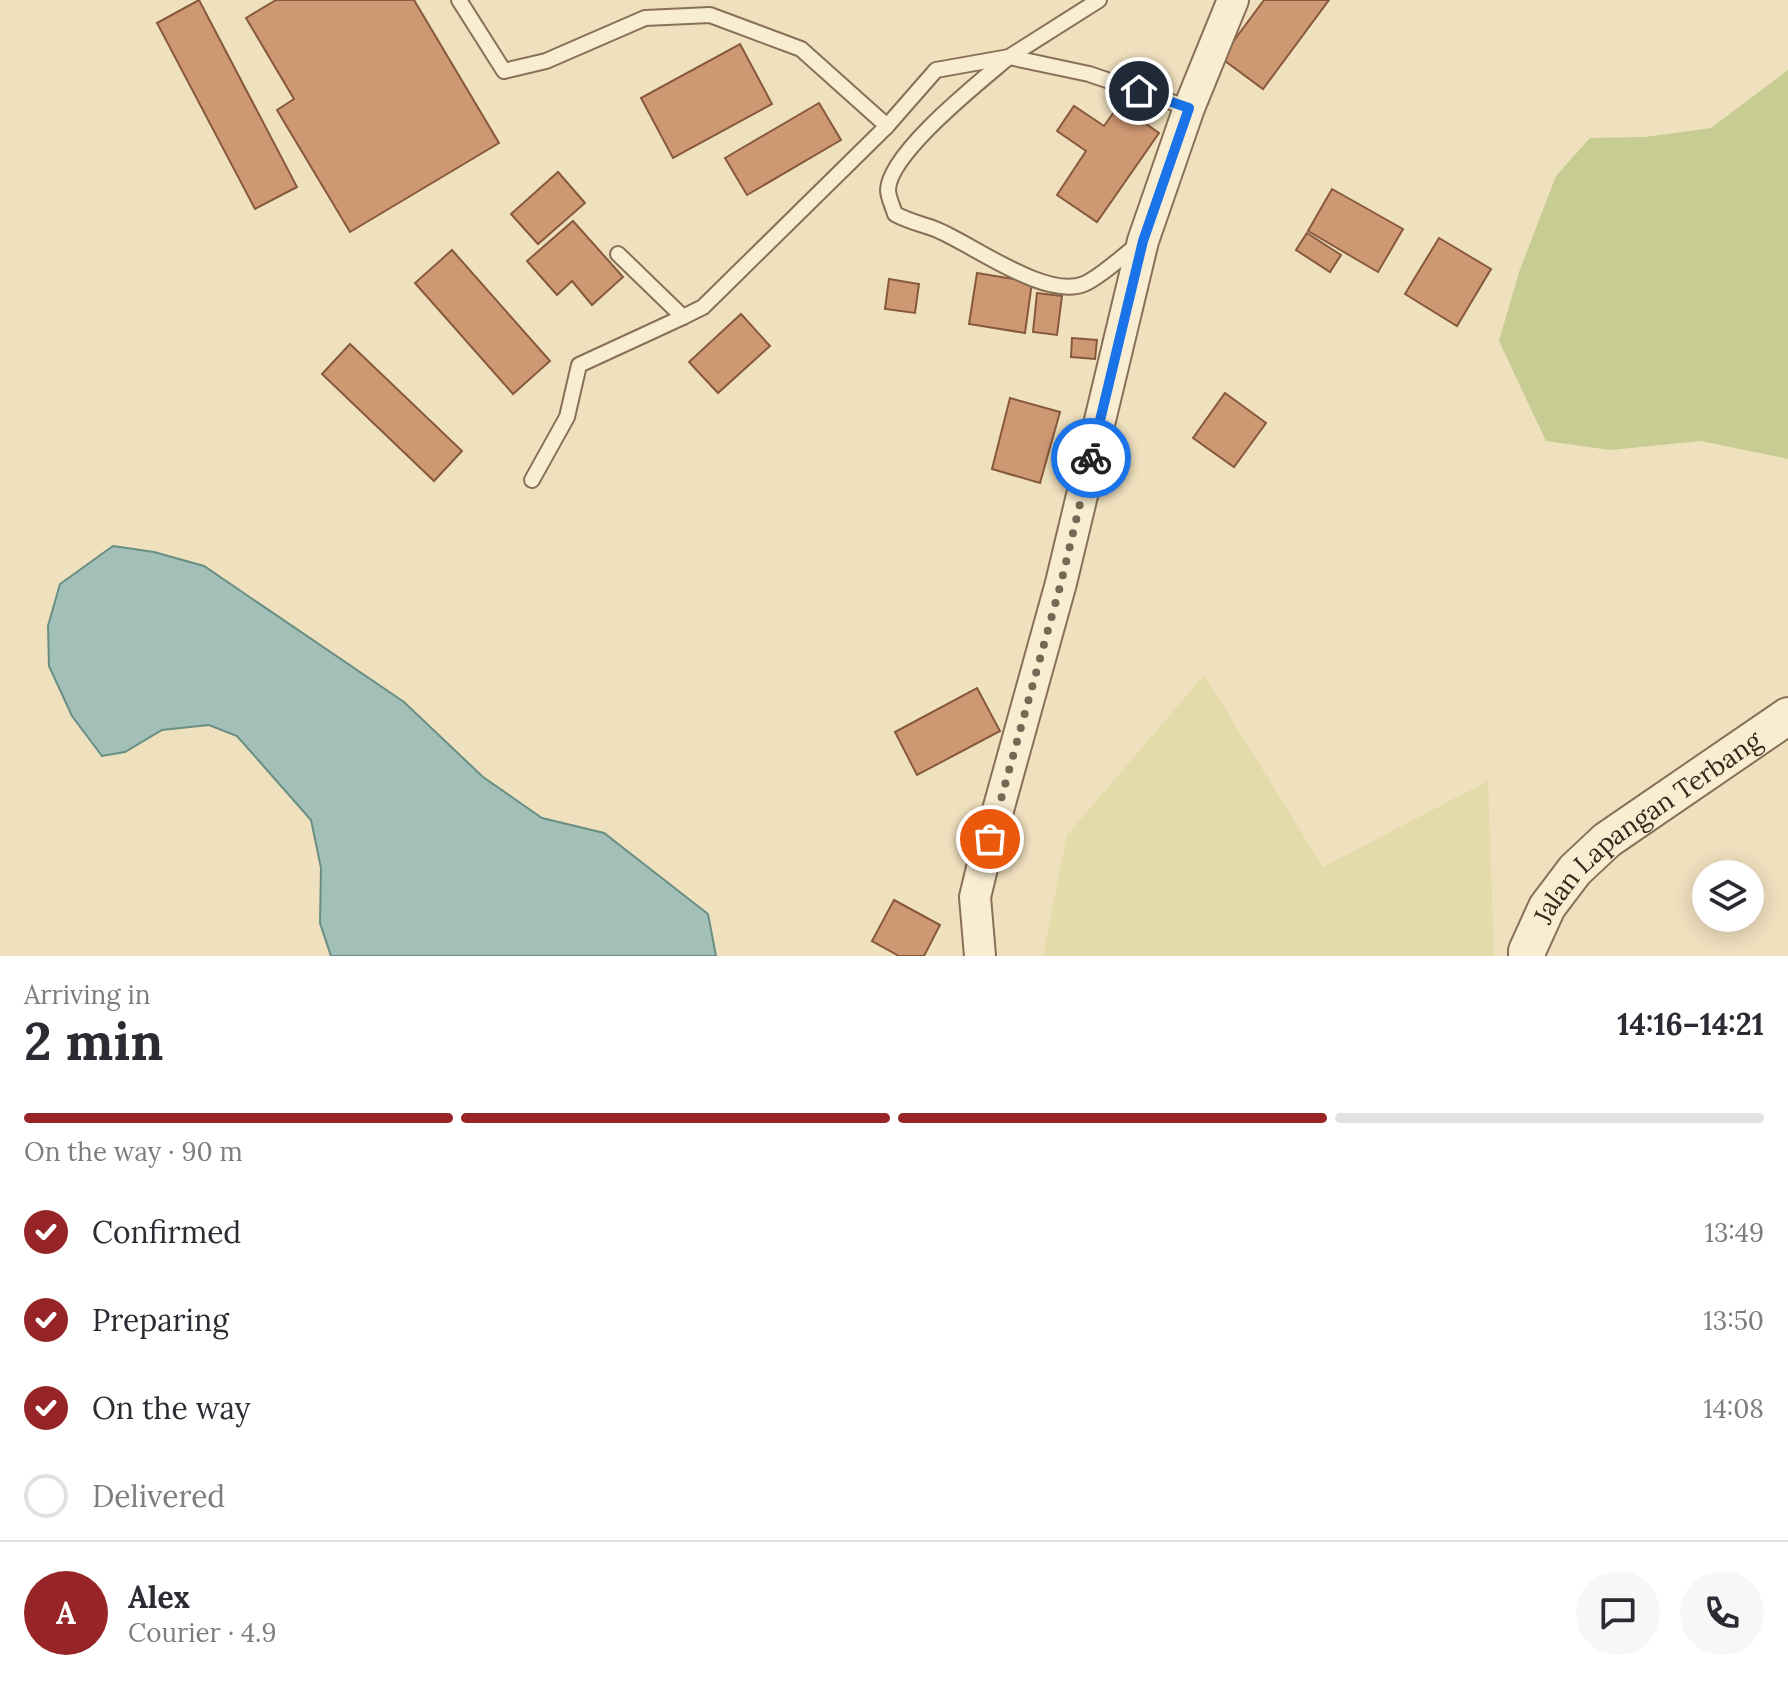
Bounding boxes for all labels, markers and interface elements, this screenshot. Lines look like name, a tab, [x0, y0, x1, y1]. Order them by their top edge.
pin	[1105, 57, 1173, 125]
icon: home	[1117, 69, 1161, 113]
courier	[1051, 418, 1131, 498]
icon: bike	[1069, 436, 1113, 480]
street label: Jalan Lapangan Terbang	[1525, 723, 1768, 929]
pin	[956, 805, 1024, 873]
icon: bag	[968, 817, 1012, 861]
map controls	[1692, 860, 1764, 932]
button: layers	[1692, 860, 1764, 932]
text: Arriving in	[24, 978, 151, 1011]
text: 14:16–14:21	[1617, 1005, 1764, 1043]
text: 2 min	[24, 1008, 163, 1074]
text: On the way · 90 m	[24, 1135, 243, 1168]
icon: check	[24, 1210, 68, 1254]
text: Confirmed	[92, 1213, 241, 1251]
text: 13:49	[1704, 1216, 1764, 1249]
icon: check	[24, 1298, 68, 1342]
text: Preparing	[92, 1301, 229, 1339]
text: 13:50	[1703, 1304, 1764, 1337]
icon: check	[24, 1386, 68, 1430]
text: On the way	[92, 1389, 250, 1427]
text: 14:08	[1703, 1392, 1764, 1425]
text: Delivered	[92, 1477, 225, 1515]
button: chat	[1576, 1571, 1660, 1655]
button: phone	[1680, 1571, 1764, 1655]
text: Alex	[128, 1578, 190, 1616]
text: A	[56, 1594, 76, 1632]
text: Courier · 4.9	[128, 1616, 277, 1649]

